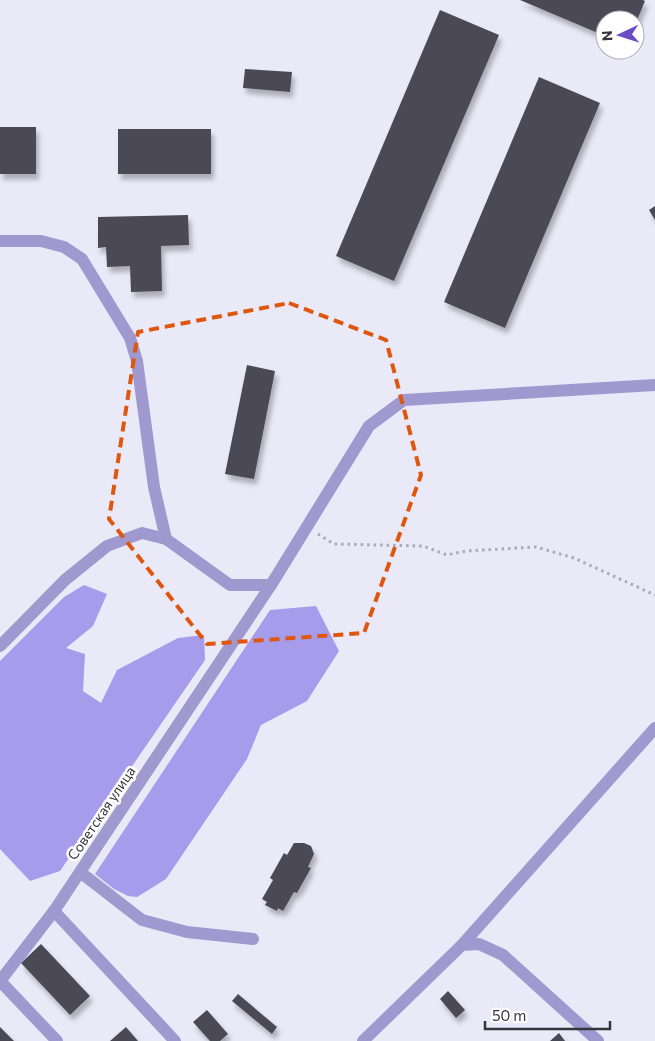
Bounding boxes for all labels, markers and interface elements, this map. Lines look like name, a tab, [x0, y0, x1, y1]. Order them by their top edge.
north arrow	[595, 10, 645, 60]
text: N	[598, 30, 615, 42]
street label: Советская улица	[63, 763, 139, 863]
scale bar	[485, 998, 610, 1030]
text: 50 m	[492, 1006, 526, 1024]

